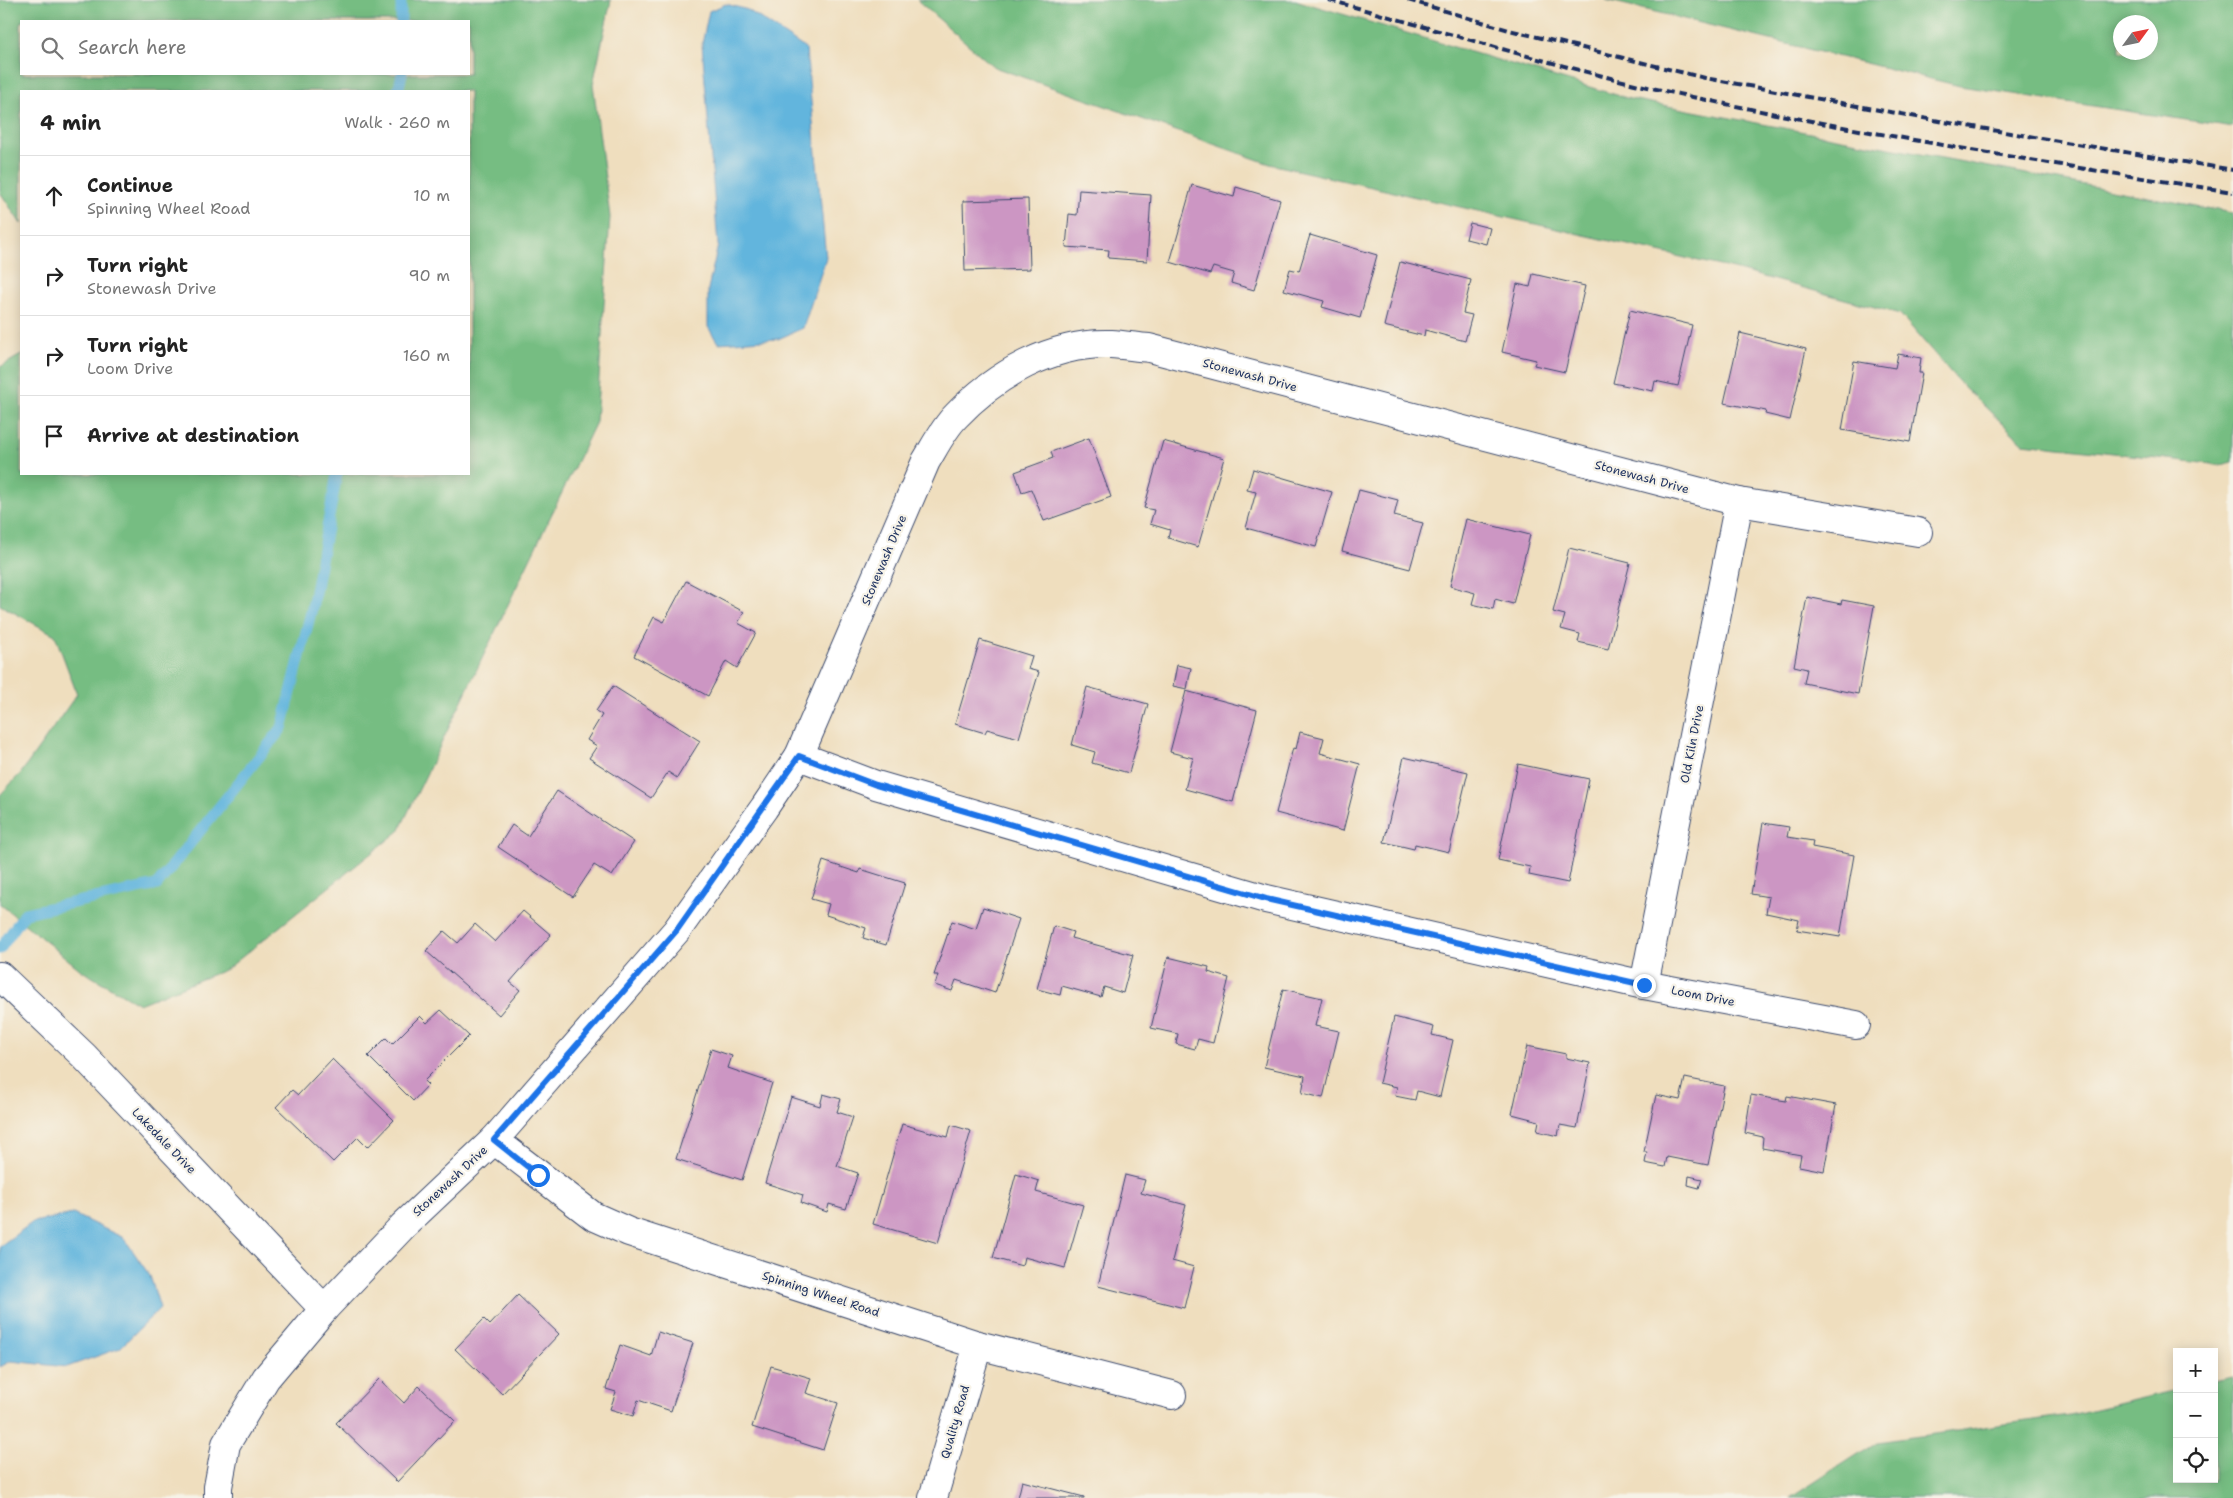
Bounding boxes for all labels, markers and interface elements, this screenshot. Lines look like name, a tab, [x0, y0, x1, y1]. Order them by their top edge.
north arrow	[2113, 15, 2158, 60]
search box	[20, 20, 470, 75]
icon: search	[38, 34, 66, 62]
text: Search here	[78, 35, 187, 60]
text: 4 min	[40, 109, 101, 137]
text: Walk · 260 m	[344, 112, 450, 133]
text: Continue	[87, 173, 173, 198]
icon: ahead	[40, 182, 68, 210]
text: 10 m	[413, 185, 450, 206]
text: Spinning Wheel Road	[87, 198, 250, 219]
text: Turn right	[87, 253, 188, 278]
icon: right	[40, 262, 68, 290]
text: 90 m	[409, 265, 450, 286]
text: Stonewash Drive	[87, 278, 216, 299]
text: Turn right	[87, 333, 188, 358]
icon: right	[40, 342, 68, 370]
text: 160 m	[403, 345, 450, 366]
street label: Stonewash Drive	[1201, 355, 1299, 395]
text: Loom Drive	[87, 358, 173, 379]
icon: arrive	[40, 422, 68, 450]
text: Arrive at destination	[87, 423, 299, 448]
street label: Stonewash Drive	[1593, 457, 1691, 497]
street label: Stonewash Drive	[858, 512, 910, 608]
street label: Old Kiln Drive	[1677, 703, 1707, 784]
route end	[1633, 974, 1656, 997]
street label: Loom Drive	[1670, 982, 1736, 1010]
street label: Lakedale Drive	[128, 1105, 200, 1178]
street label: Stonewash Drive	[409, 1142, 491, 1220]
route start	[527, 1164, 550, 1187]
street label: Spinning Wheel Road	[760, 1267, 882, 1321]
map controls	[2173, 1348, 2218, 1483]
button: +	[2173, 1348, 2218, 1393]
street label: Quality Road	[937, 1383, 973, 1461]
button: −	[2173, 1393, 2218, 1438]
button: locate	[2173, 1438, 2218, 1483]

